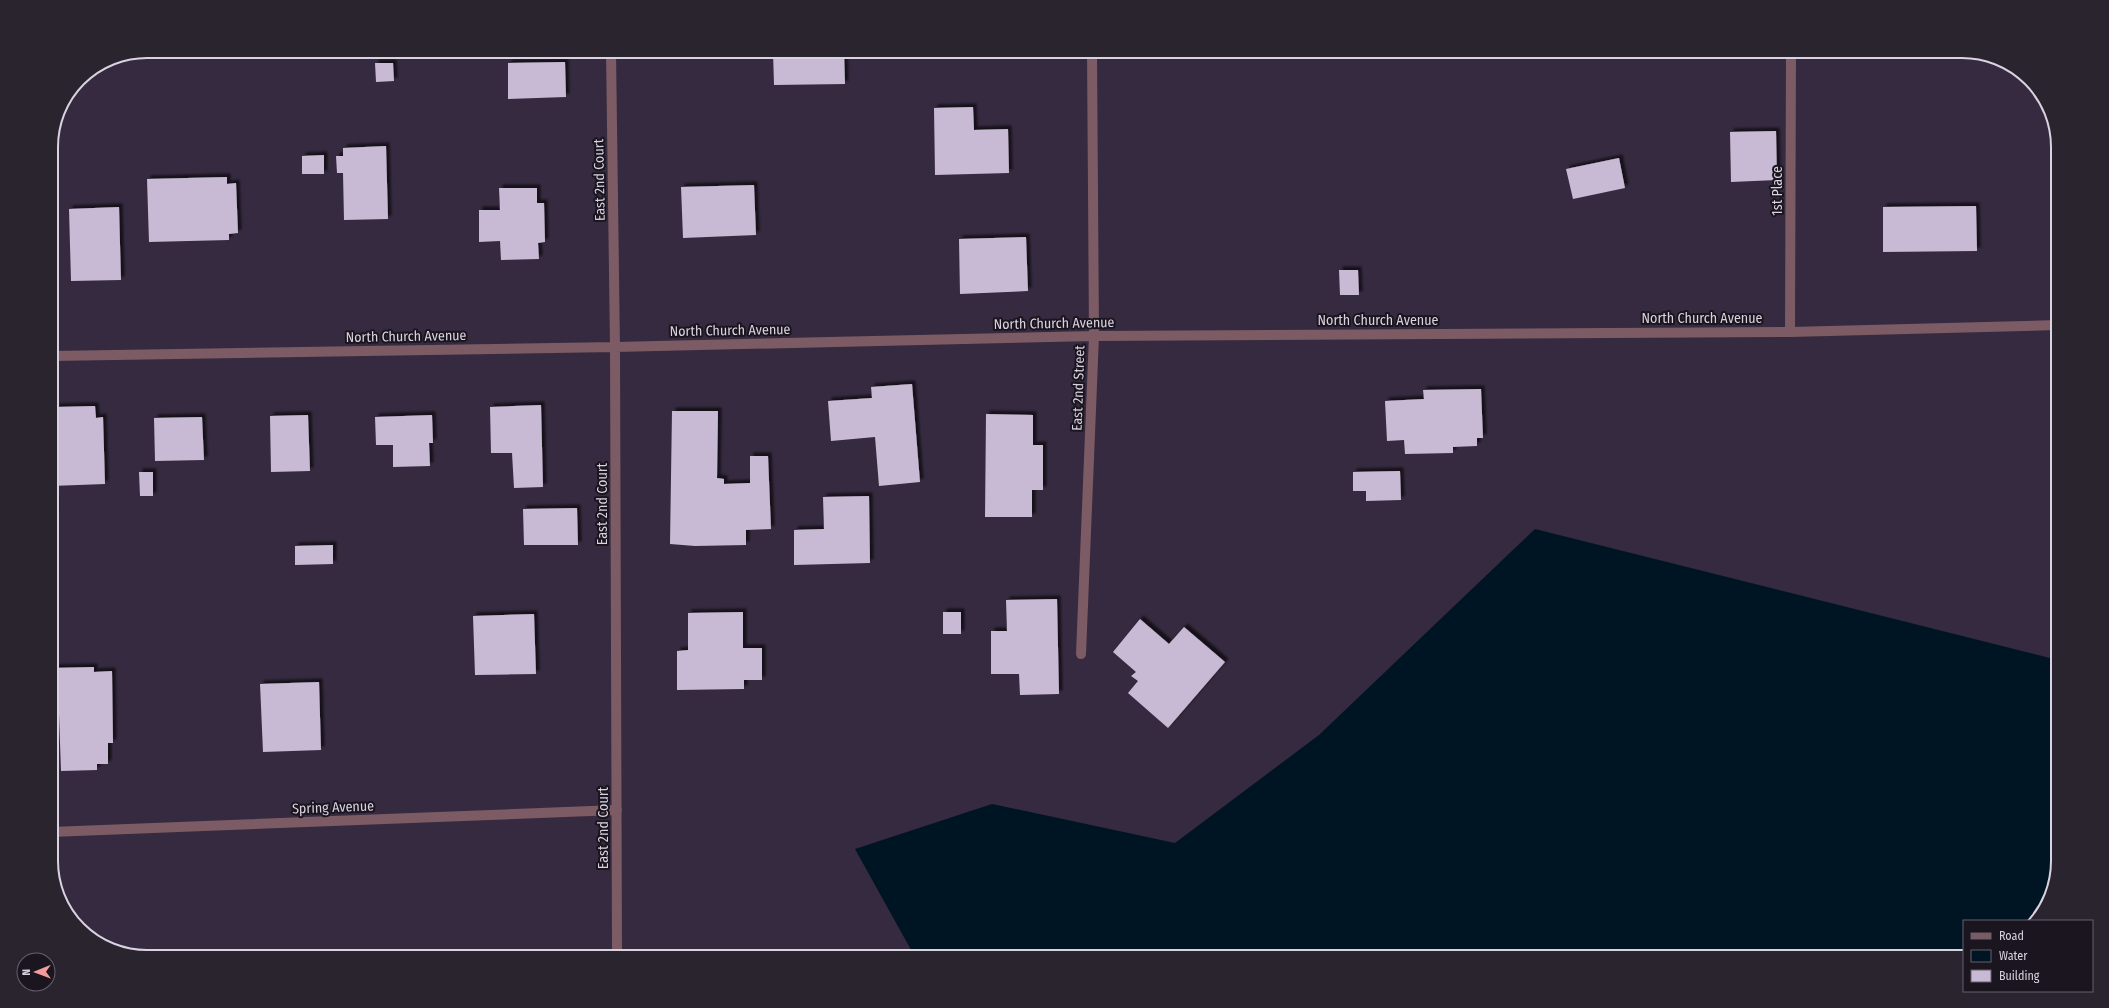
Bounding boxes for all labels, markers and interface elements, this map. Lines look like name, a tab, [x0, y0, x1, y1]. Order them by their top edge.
street label: East 2nd Court	[590, 138, 609, 221]
street label: 1st Place	[1769, 166, 1786, 216]
street label: North Church Avenue	[1642, 310, 1763, 327]
street label: North Church Avenue	[1318, 312, 1439, 329]
street label: North Church Avenue	[993, 314, 1115, 333]
street label: North Church Avenue	[669, 321, 791, 340]
street label: North Church Avenue	[345, 327, 467, 346]
street label: East 2nd Street	[1069, 344, 1089, 431]
street label: East 2nd Court	[594, 462, 611, 545]
street label: East 2nd Court	[595, 786, 612, 869]
street label: Spring Avenue	[292, 798, 374, 817]
legend	[1963, 920, 2093, 992]
text: Road	[1999, 929, 2024, 943]
text: Water	[1999, 949, 2028, 963]
north arrow	[16, 952, 56, 992]
text: N	[20, 969, 33, 976]
text: Building	[1999, 969, 2040, 983]

